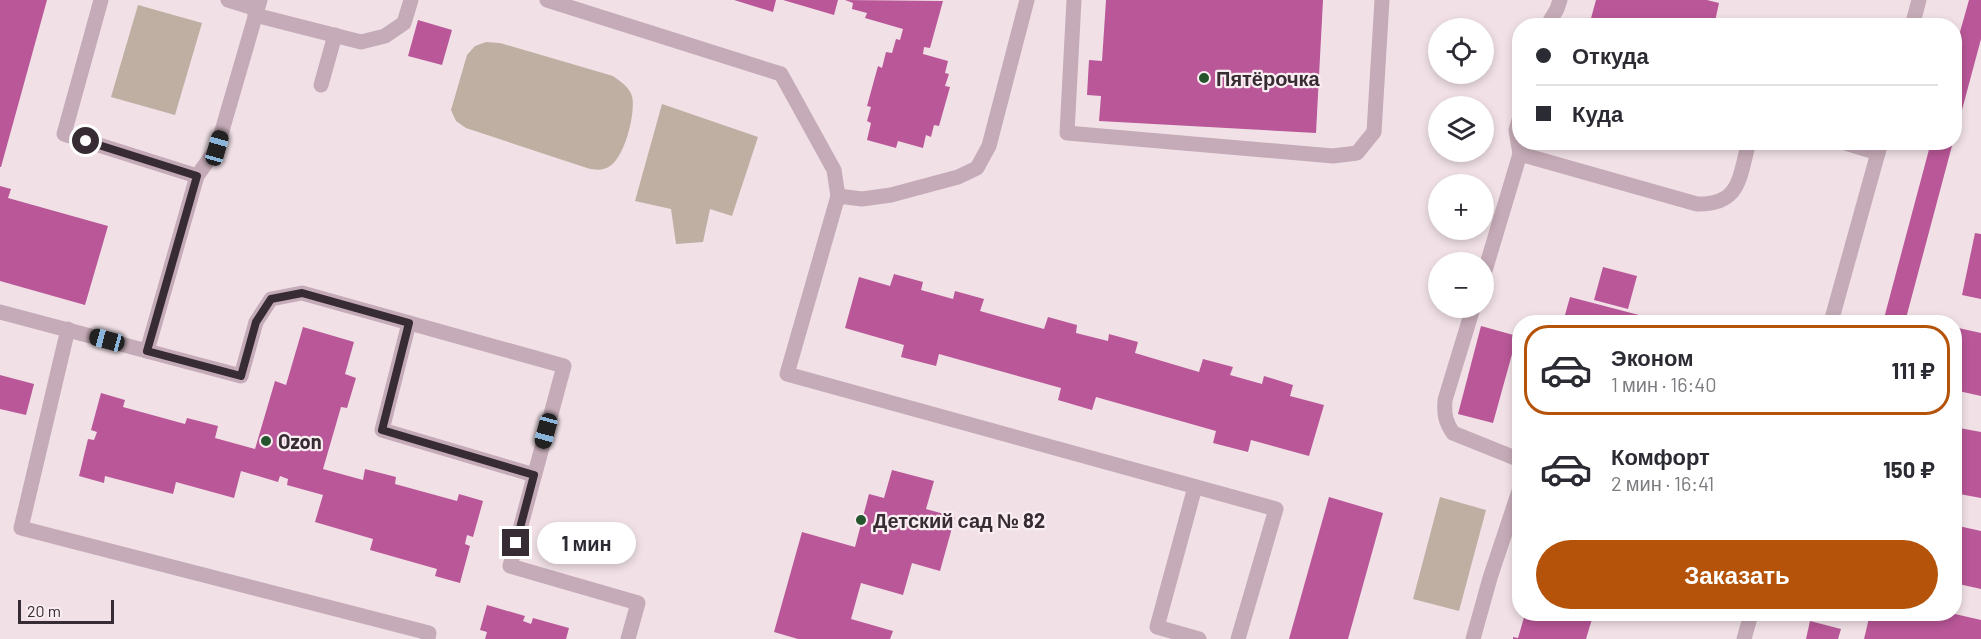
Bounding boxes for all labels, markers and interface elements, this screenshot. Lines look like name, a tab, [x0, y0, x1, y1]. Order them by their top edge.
map controls	[1428, 18, 1494, 318]
button: locate	[1428, 18, 1494, 84]
text: Откуда	[1572, 42, 1649, 68]
place label: Пятёрочка	[1216, 66, 1321, 90]
marker: Пятёрочка	[1197, 71, 1211, 85]
button: layers	[1428, 96, 1494, 162]
text: Куда	[1572, 100, 1623, 126]
route start	[72, 127, 99, 154]
car	[203, 128, 231, 168]
button: +	[1428, 174, 1494, 240]
button: −	[1428, 252, 1494, 318]
car	[87, 327, 127, 353]
icon: car	[1539, 343, 1593, 397]
text: Эконом	[1611, 344, 1694, 370]
text: 111 ₽	[1892, 357, 1935, 383]
text: 1 мин · 16:40	[1611, 372, 1717, 396]
car	[533, 411, 559, 451]
place label: Ozon	[278, 429, 322, 453]
marker: Ozon	[259, 434, 273, 448]
icon: car	[1539, 442, 1593, 496]
text: Комфорт	[1611, 443, 1710, 469]
text: 150 ₽	[1883, 456, 1935, 482]
text: 2 мин · 16:41	[1611, 471, 1714, 495]
place label: Детский сад № 82	[873, 508, 1045, 532]
marker: Детский сад № 82	[854, 513, 868, 527]
callout: 1 мин	[537, 522, 636, 564]
route end	[502, 529, 529, 556]
text: 1 мин	[561, 531, 612, 555]
button: Заказать	[1536, 540, 1938, 609]
scale bar	[18, 597, 114, 624]
text: 20 m	[27, 601, 61, 620]

